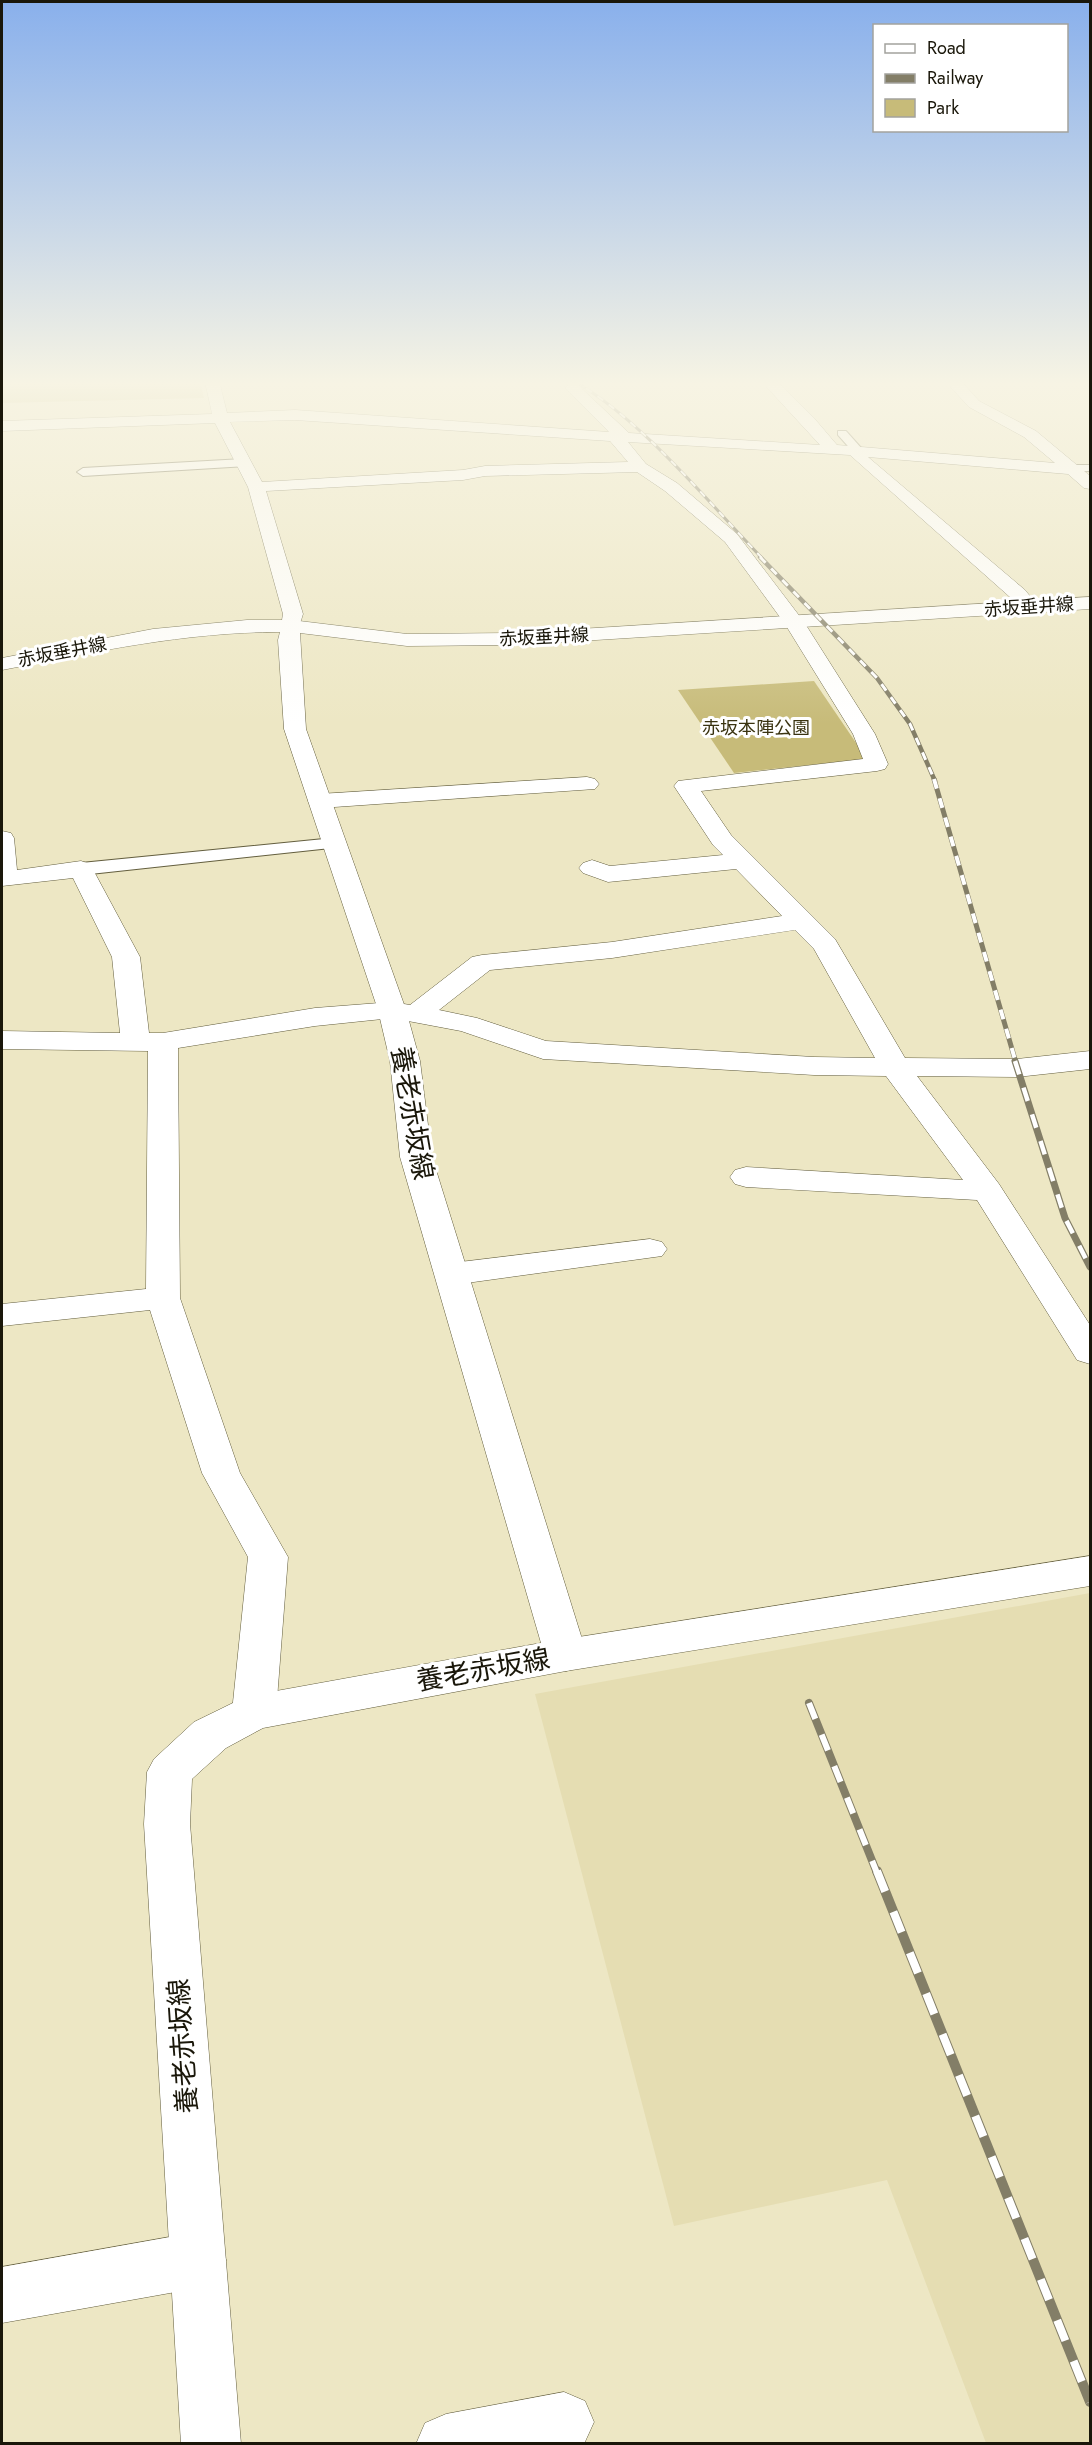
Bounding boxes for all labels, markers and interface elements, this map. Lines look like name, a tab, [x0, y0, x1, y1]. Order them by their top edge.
legend	[873, 24, 1068, 132]
text: Road	[927, 35, 966, 61]
text: Railway	[927, 65, 983, 91]
text: Park	[927, 95, 959, 121]
street label: 赤坂垂井線	[983, 591, 1075, 623]
street label: 赤坂垂井線	[498, 622, 590, 652]
street label: 赤坂垂井線	[15, 631, 109, 673]
park label: 赤坂本陣公園	[702, 715, 810, 741]
street label: 養老赤坂線	[382, 1043, 443, 1183]
street label: 養老赤坂線	[413, 1639, 553, 1700]
street label: 養老赤坂線	[158, 1977, 207, 2115]

